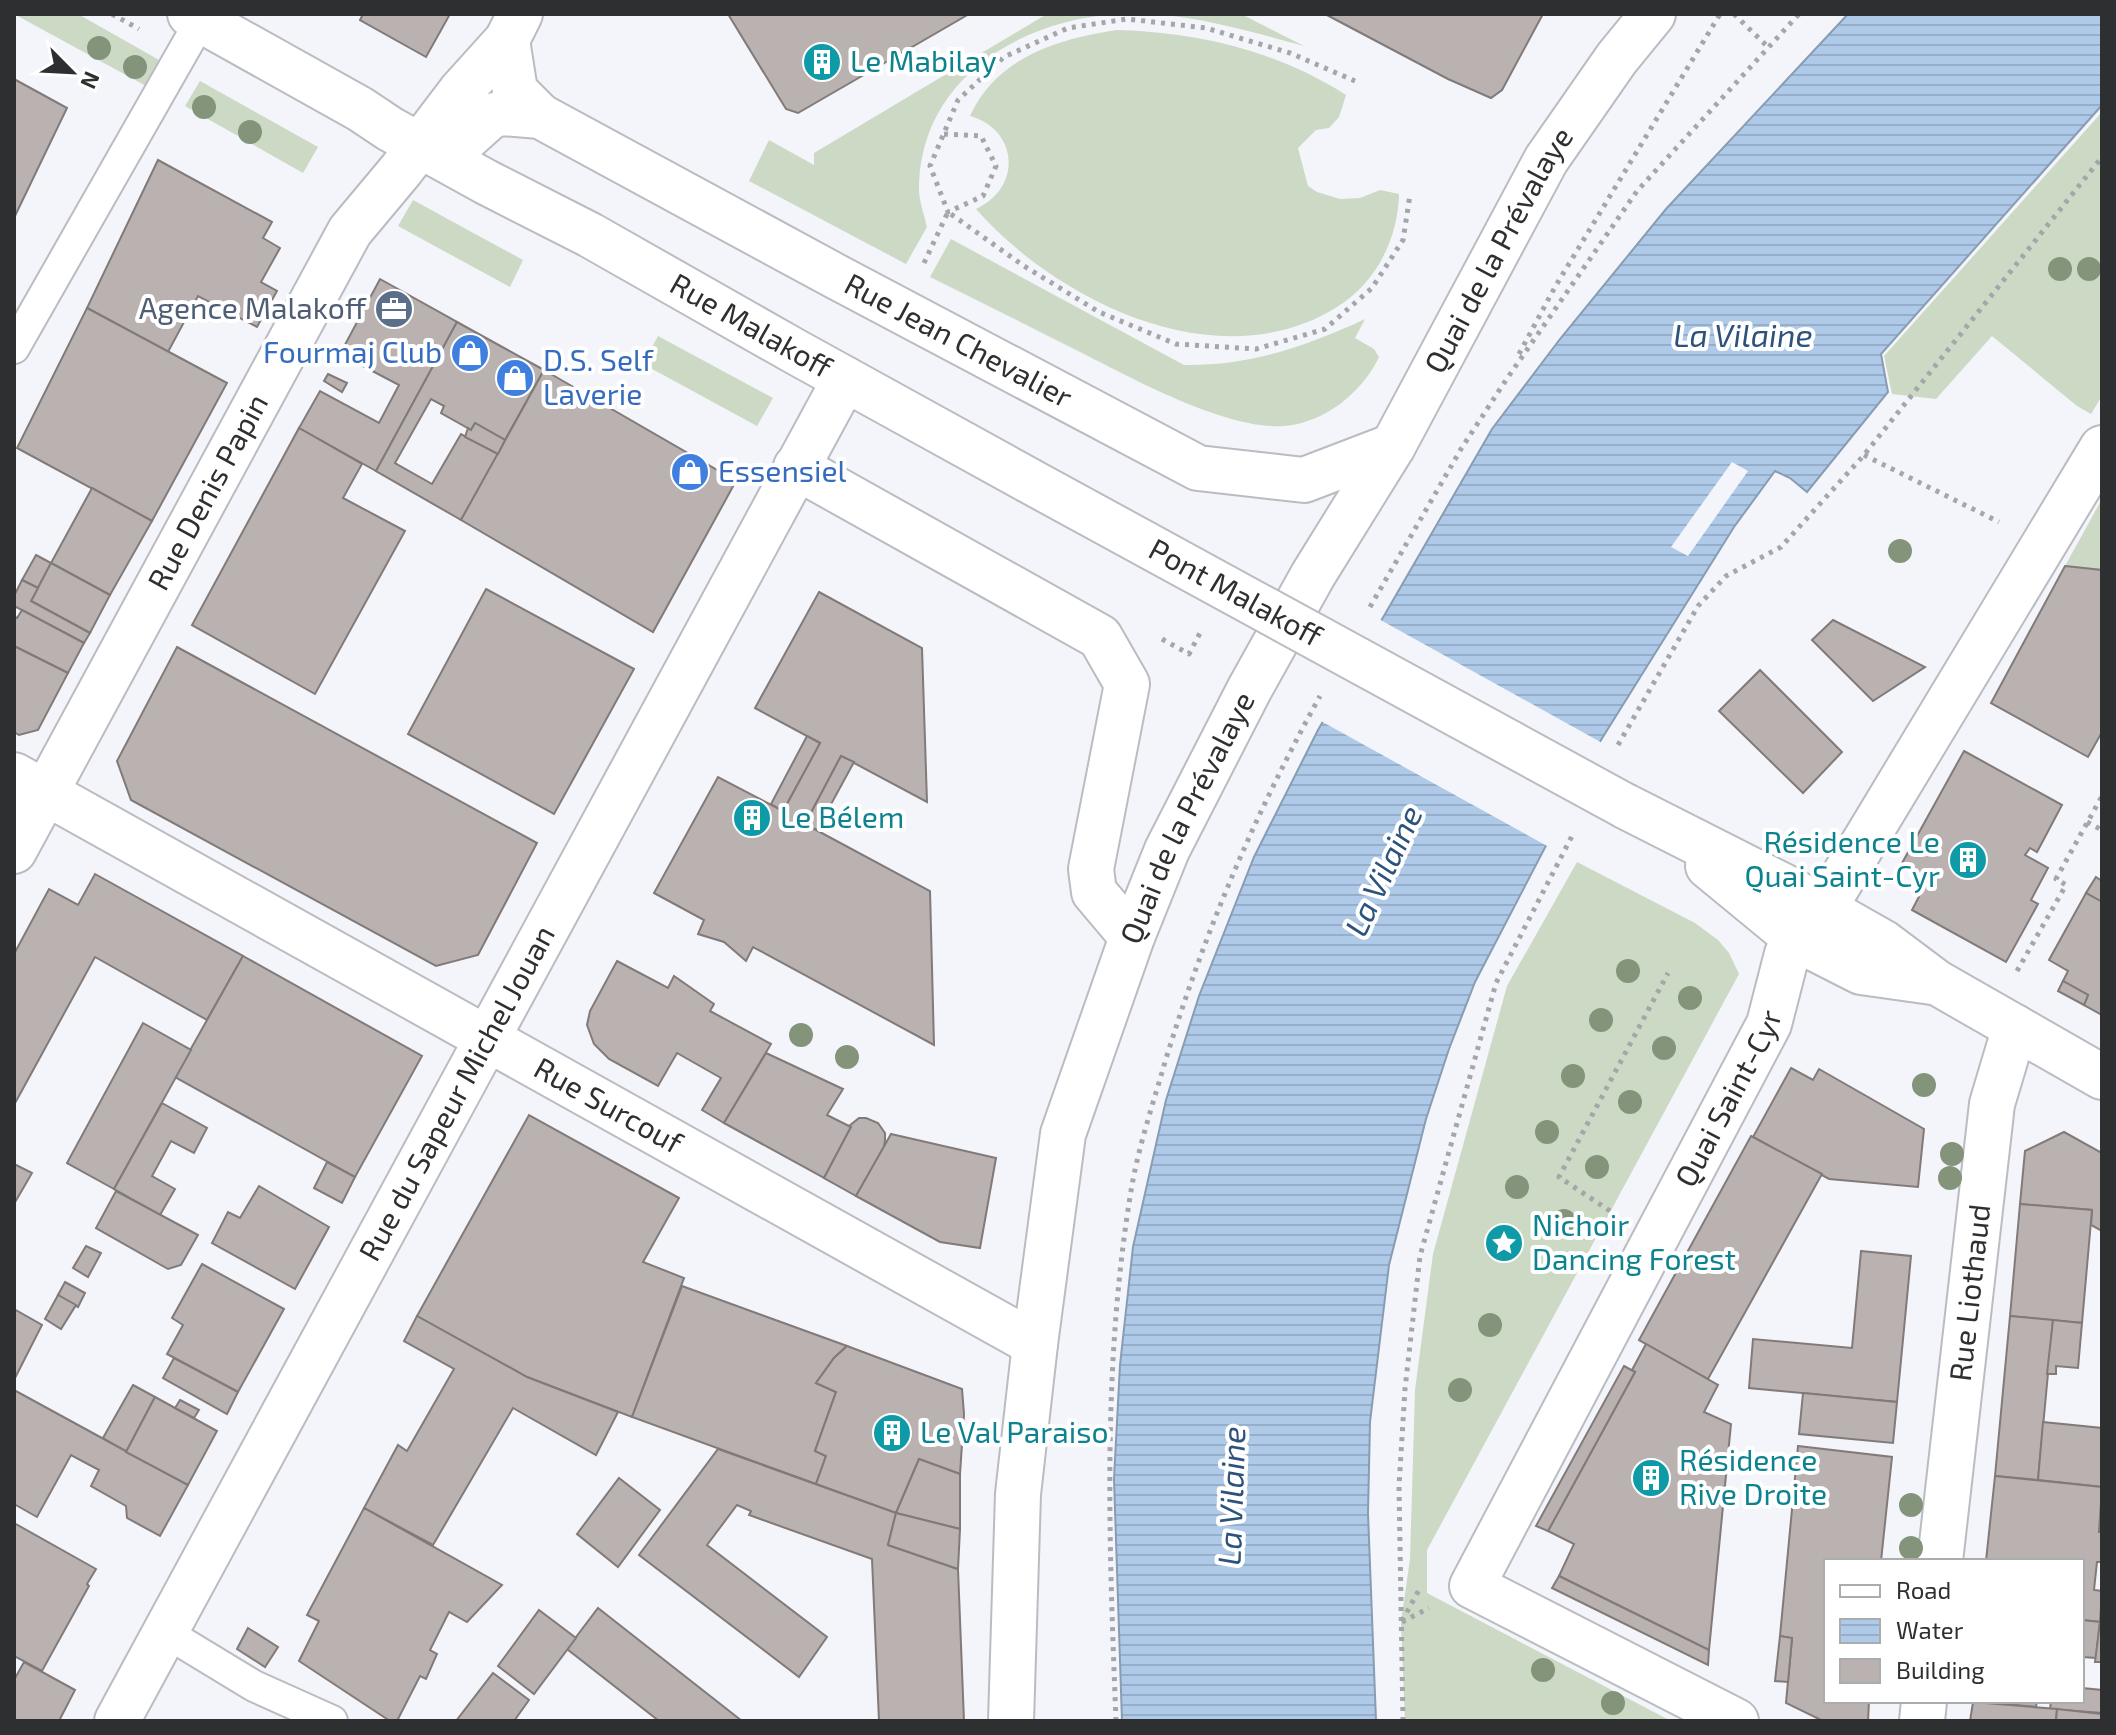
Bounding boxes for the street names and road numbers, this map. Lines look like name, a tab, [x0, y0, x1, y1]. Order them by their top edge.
street label: Quai de la Prévalaye	[1415, 119, 1579, 379]
street label: Rue Malakoff	[665, 264, 839, 385]
street label: Rue Jean Chevalier	[839, 264, 1079, 414]
street label: Rue Denis Papin	[139, 387, 274, 596]
street label: Pont Malakoff	[1143, 530, 1329, 653]
street label: Quai de la Prévalaye	[1111, 685, 1261, 949]
street label: Rue du Sapeur Michel Jouan	[350, 919, 561, 1266]
street label: Quai Saint-Cyr	[1666, 1006, 1788, 1192]
street label: Rue Surcouf	[529, 1049, 690, 1160]
street label: Rue Liothaud	[1941, 1202, 1996, 1383]

